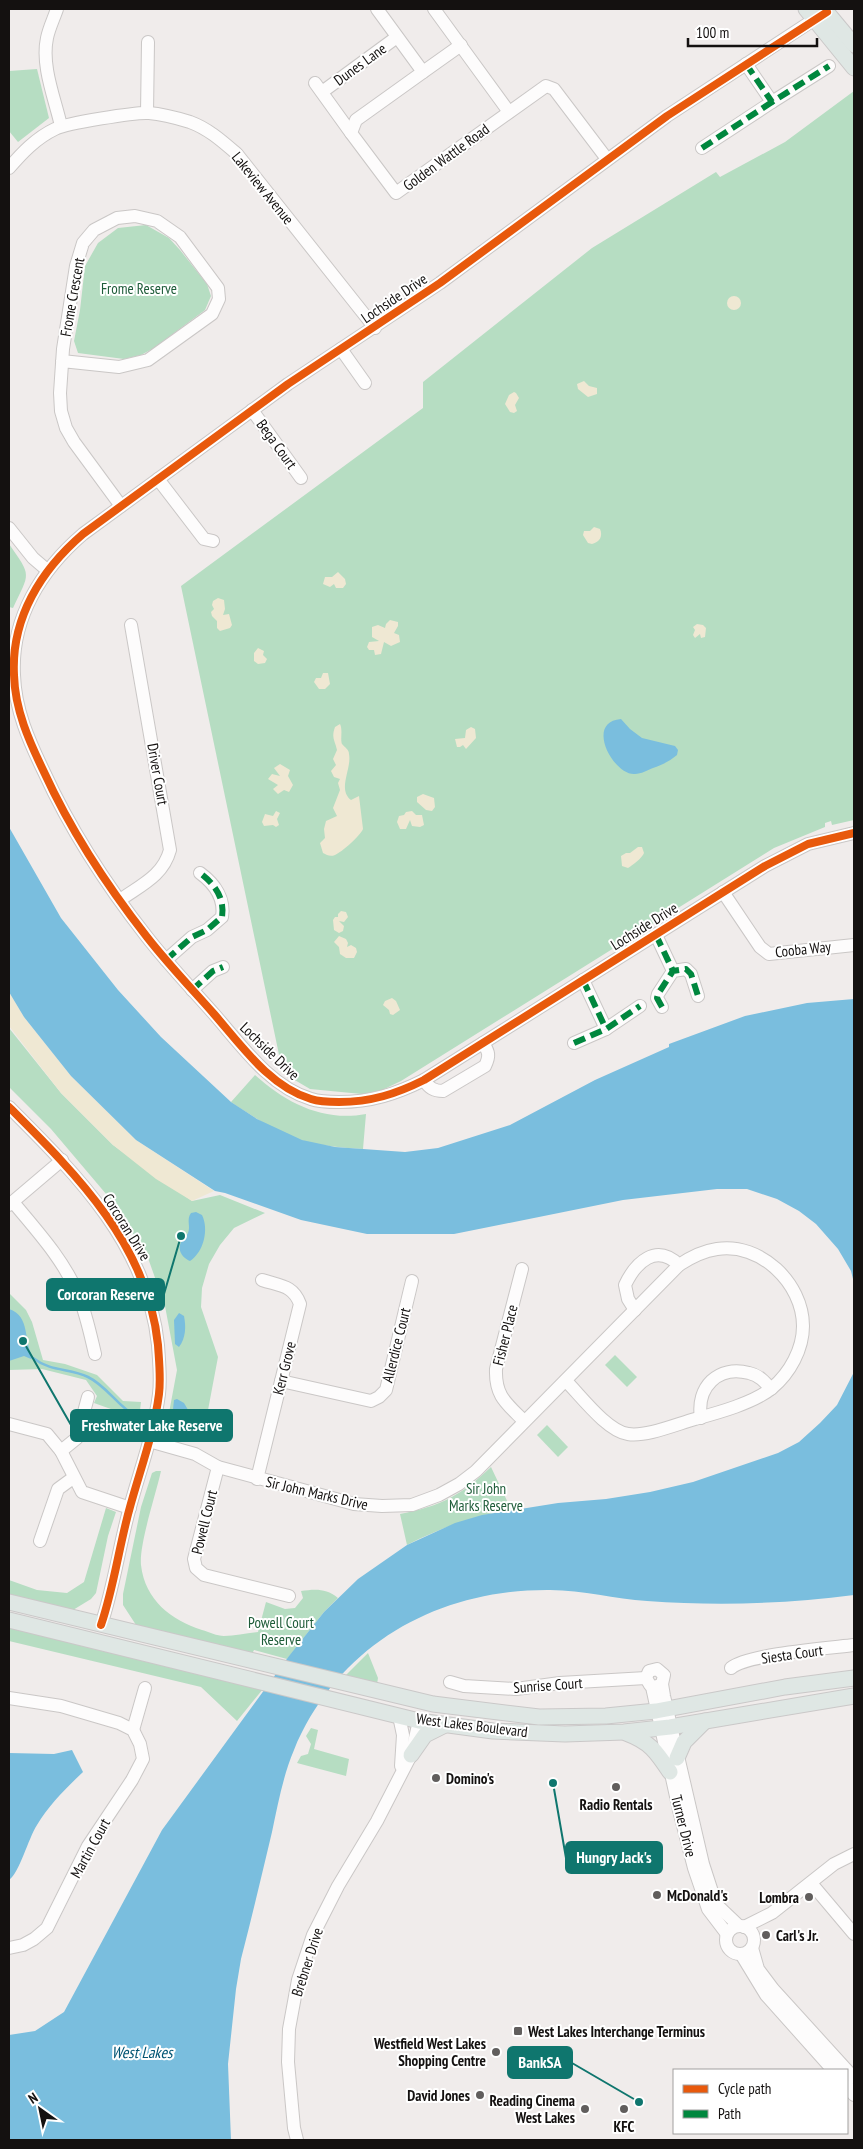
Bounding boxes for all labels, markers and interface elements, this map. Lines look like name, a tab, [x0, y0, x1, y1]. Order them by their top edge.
scale bar	[688, 15, 817, 47]
text: 100 m	[696, 23, 729, 42]
street label: Dunes Lane	[330, 39, 390, 89]
street label: Golden Wattle Road	[399, 119, 493, 195]
street label: Lakeview Avenue	[228, 148, 298, 228]
street label: Frome Crescent	[56, 256, 88, 338]
street label: Lochside Drive	[357, 269, 431, 327]
park label: Frome Reserve	[101, 279, 177, 298]
street label: Bega Court	[253, 415, 301, 473]
street label: Driver Court	[143, 742, 173, 806]
street label: Lochside Drive	[607, 898, 681, 954]
street label: Cooba Way	[774, 937, 832, 961]
street label: Lochside Drive	[236, 1018, 304, 1084]
street label: Corcoran Drive	[99, 1190, 155, 1264]
callout: Corcoran Reserve	[47, 1279, 164, 1310]
text: Corcoran Reserve	[57, 1284, 155, 1304]
street label: Fisher Place	[488, 1303, 522, 1367]
street label: Allerdice Court	[378, 1306, 414, 1384]
street label: Kerr Grove	[268, 1339, 300, 1397]
callout: Freshwater Lake Reserve	[71, 1410, 232, 1441]
text: Freshwater Lake Reserve	[81, 1415, 223, 1435]
street label: Sir John Marks Drive	[264, 1472, 370, 1514]
park label: Sir John Marks Reserve	[449, 1479, 523, 1515]
street label: Powell Court	[187, 1488, 221, 1556]
park label: Powell Court Reserve	[248, 1613, 314, 1649]
street label: Siesta Court	[760, 1640, 824, 1668]
street label: Sunrise Court	[513, 1673, 583, 1697]
street label: West Lakes Boulevard	[415, 1709, 529, 1741]
place label: Domino's	[446, 1769, 494, 1788]
marker: Domino's	[430, 1772, 442, 1784]
marker: Radio Rentals	[610, 1781, 622, 1793]
street label: Turner Drive	[667, 1793, 701, 1859]
place label: Radio Rentals	[579, 1795, 653, 1814]
street label: Martin Court	[66, 1815, 114, 1881]
callout: Hungry Jack's	[566, 1842, 662, 1873]
text: Hungry Jack's	[576, 1847, 652, 1867]
place label: McDonald's	[667, 1886, 728, 1905]
place label: Lombra	[759, 1888, 799, 1907]
marker: McDonald's	[651, 1889, 663, 1901]
marker: Lombra	[803, 1891, 815, 1903]
street label: Brebner Drive	[287, 1925, 327, 1999]
place label: Carl's Jr.	[776, 1926, 819, 1945]
marker: Carl's Jr.	[760, 1929, 772, 1941]
place label: West Lakes Interchange Terminus	[527, 2022, 705, 2041]
marker: West Lakes Interchange Terminus	[512, 2025, 524, 2037]
place label: Westfield West Lakes Shopping Centre	[373, 2034, 486, 2070]
water label: West Lakes	[112, 2042, 174, 2062]
marker: Westfield West Lakes Shopping Centre	[490, 2046, 502, 2058]
callout: BankSA	[508, 2047, 572, 2078]
text: BankSA	[518, 2052, 563, 2072]
legend	[673, 2069, 848, 2134]
text: Cycle path	[718, 2079, 771, 2098]
north arrow	[15, 2084, 65, 2134]
place label: David Jones	[407, 2086, 470, 2105]
text: N	[25, 2088, 41, 2108]
marker: David Jones	[474, 2089, 486, 2101]
place label: Reading Cinema West Lakes	[490, 2091, 575, 2127]
marker: Reading Cinema West Lakes	[579, 2103, 591, 2115]
marker: KFC	[618, 2103, 630, 2115]
text: Path	[718, 2104, 741, 2123]
place label: KFC	[614, 2117, 635, 2136]

